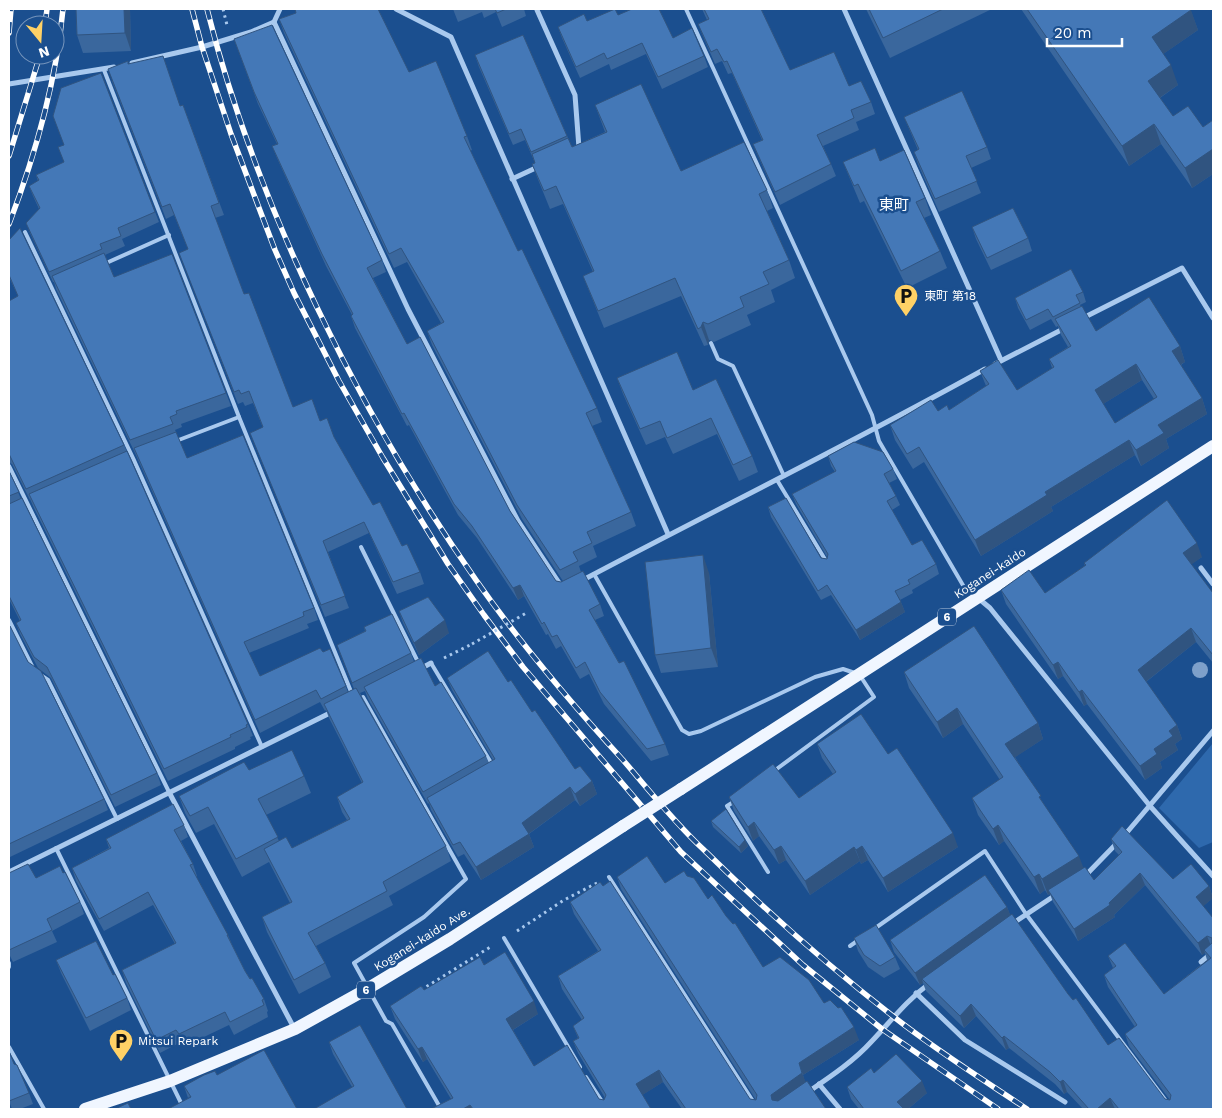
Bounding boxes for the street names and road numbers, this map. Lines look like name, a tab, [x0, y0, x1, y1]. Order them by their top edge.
street label: Koganei-kaido	[951, 545, 1029, 601]
road number: 6	[938, 608, 956, 626]
street label: Koganei-kaido Ave.	[372, 904, 472, 974]
road number: 6	[357, 982, 375, 998]

